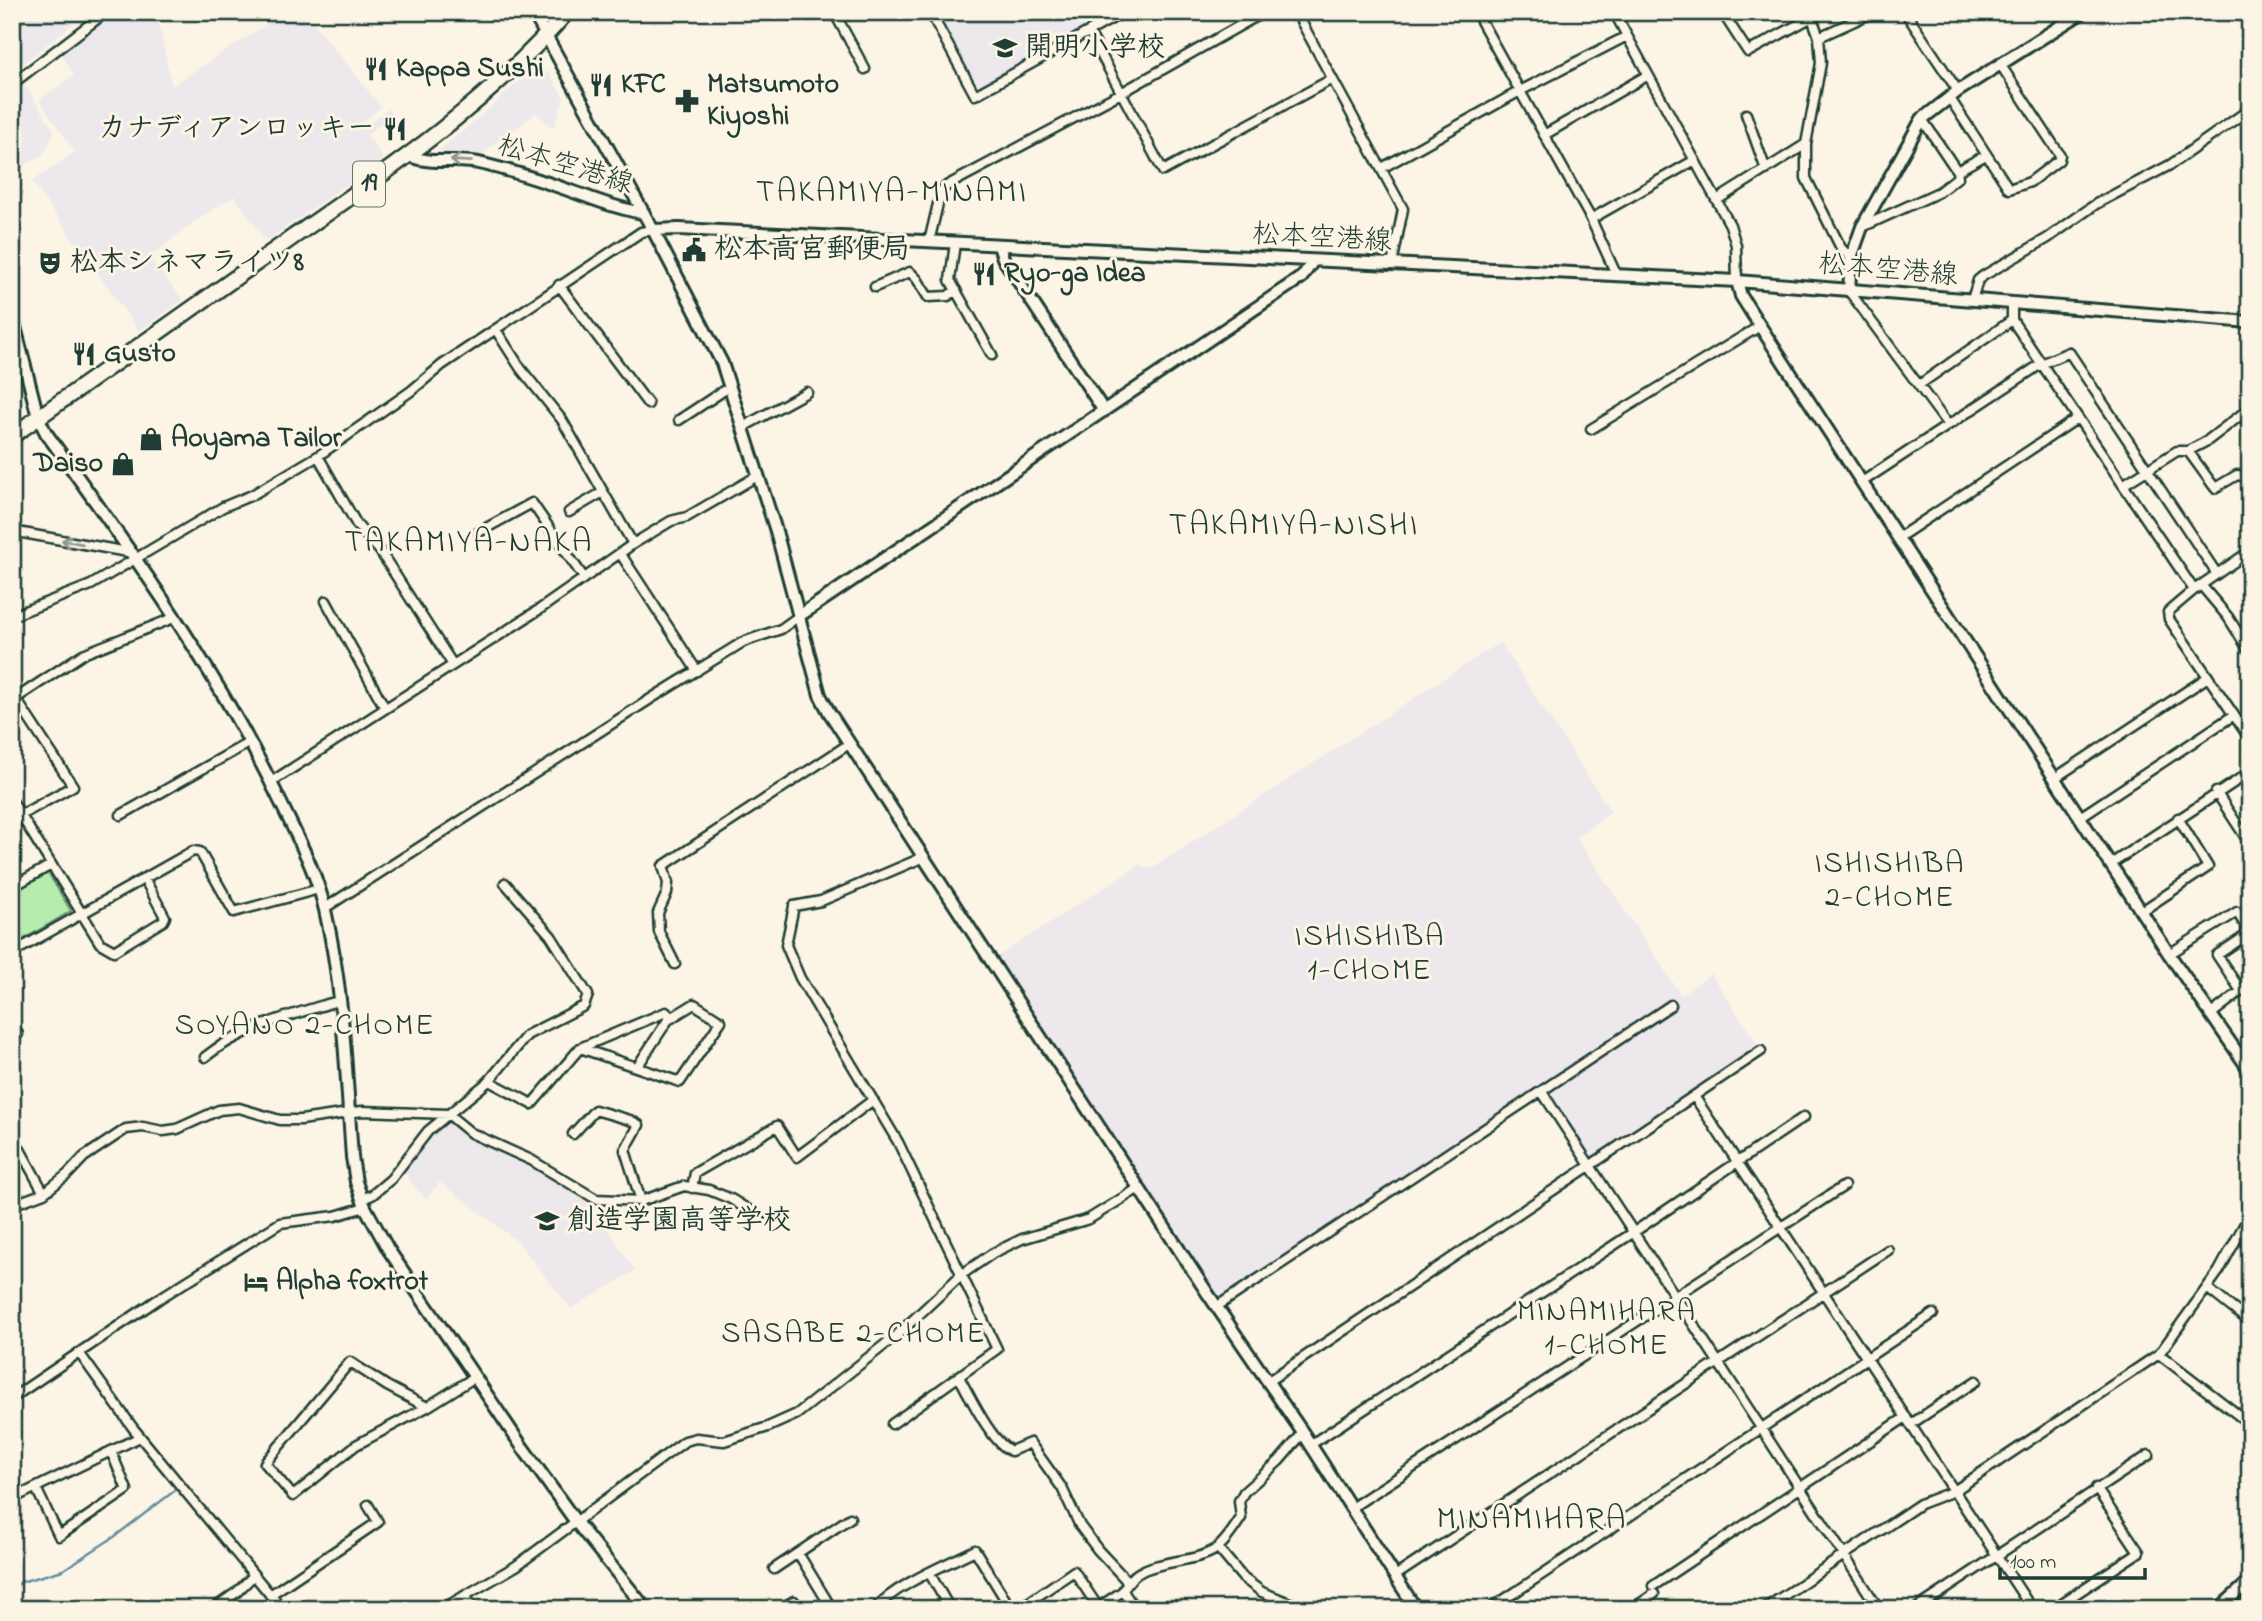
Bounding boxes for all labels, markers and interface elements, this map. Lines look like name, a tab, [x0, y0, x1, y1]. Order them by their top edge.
place label: 開明小学校	[1025, 28, 1165, 69]
school or university icon: 開明小学校	[991, 34, 1019, 62]
place label: Kappa Sushi	[396, 49, 544, 90]
restaurant icon: Kappa Sushi	[362, 55, 390, 83]
place label: KFC	[621, 65, 666, 106]
place label: Matsumoto Kiyoshi	[707, 65, 839, 138]
restaurant icon: KFC	[587, 71, 615, 99]
pharmacy icon: Matsumoto Kiyoshi	[673, 87, 701, 115]
place label: カナディアンロッキー	[98, 109, 375, 150]
restaurant icon: カナディアンロッキー	[381, 115, 409, 143]
street label: 松本空港線	[492, 126, 638, 206]
one-way arrow	[450, 155, 473, 168]
road number: 19	[353, 162, 385, 206]
district label: TAKAMIYA-MINAMI	[756, 170, 1028, 217]
street label: 松本空港線	[1251, 215, 1393, 263]
place label: 松本高宮郵便局	[714, 230, 910, 271]
public building icon: 松本高宮郵便局	[680, 236, 708, 264]
place label: 松本シネマライツ8	[70, 243, 304, 284]
street label: 松本空港線	[1816, 244, 1960, 298]
theatre icon: 松本シネマライツ8	[36, 249, 64, 277]
place label: Ryo-ga Idea	[1004, 254, 1146, 296]
restaurant icon: Ryo-ga Idea	[970, 260, 998, 288]
place label: Gusto	[104, 334, 176, 375]
restaurant icon: Gusto	[70, 340, 98, 368]
place label: Aoyama Tailor	[171, 419, 343, 460]
shop icon: Aoyama Tailor	[137, 425, 165, 453]
place label: Daiso	[31, 444, 103, 485]
shop icon: Daiso	[109, 450, 137, 478]
district label: TAKAMIYA-NISHI	[1169, 503, 1419, 550]
district label: TAKAMIYA-NAKA	[344, 520, 594, 567]
one-way arrow	[62, 535, 84, 548]
district label: ISHISHIBA 2-CHOME	[1814, 843, 1966, 921]
district label: ISHISHIBA 1-CHOME	[1294, 916, 1446, 994]
district label: SOYANO 2-CHOME	[175, 1005, 435, 1049]
place label: 創造学園高等学校	[567, 1201, 791, 1242]
school or university icon: 創造学園高等学校	[533, 1207, 561, 1235]
place label: Alpha foxtrot	[276, 1262, 429, 1303]
hotel icon: Alpha foxtrot	[242, 1268, 270, 1296]
district label: MINAMIHARA 1-CHOME	[1517, 1291, 1697, 1369]
district label: SASABE 2-CHOME	[721, 1313, 987, 1357]
district label: MINAMIHARA	[1437, 1497, 1627, 1544]
scale bar	[2000, 1537, 2145, 1581]
text: 100 m	[2010, 1548, 2056, 1578]

